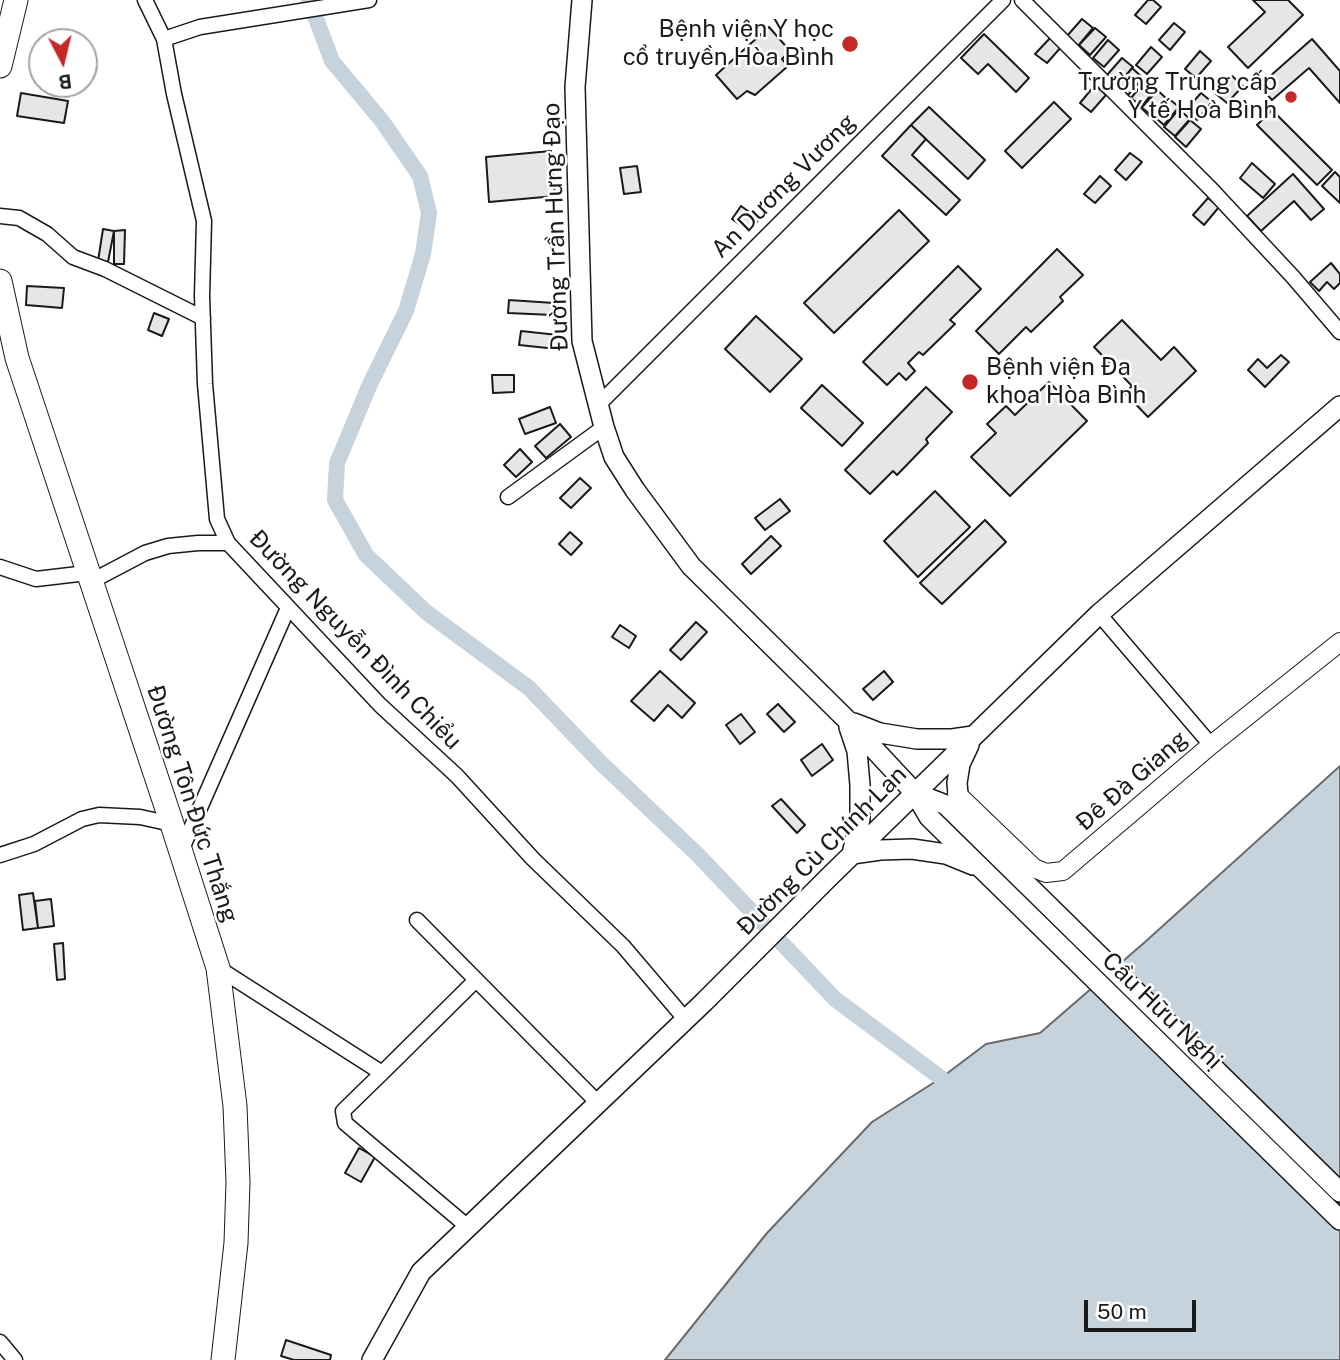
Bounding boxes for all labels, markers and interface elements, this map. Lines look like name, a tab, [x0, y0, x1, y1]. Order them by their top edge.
place label: Bệnh viện Y học cổ truyền Hòa Bình	[623, 16, 834, 72]
north arrow	[28, 28, 98, 98]
marker: Bệnh viện Y học cổ truyền Hòa Bình	[840, 34, 860, 54]
place label: Trường Trung cấp Y tế Hoà Bình	[1078, 69, 1277, 125]
text: B	[58, 70, 73, 94]
marker: Trường Trung cấp Y tế Hoà Bình	[1283, 89, 1299, 105]
street label: Đường Trần Hưng Đạo	[537, 102, 575, 352]
street label: An Dương Vương	[706, 108, 862, 264]
place label: Bệnh viện Đa khoa Hòa Bình	[986, 354, 1146, 410]
marker: Bệnh viện Đa khoa Hòa Bình	[960, 372, 980, 392]
street label: Đường Nguyễn Đình Chiểu	[243, 524, 467, 756]
street label: Đường Tôn Đức Thắng	[140, 682, 244, 926]
street label: Đê Đà Giang	[1070, 725, 1194, 837]
street label: Đường Cù Chính Lan	[731, 760, 913, 942]
street label: Cầu Hữu Nghị	[1096, 947, 1228, 1075]
scale bar	[1088, 1286, 1200, 1330]
text: 50 m	[1097, 1299, 1147, 1324]

